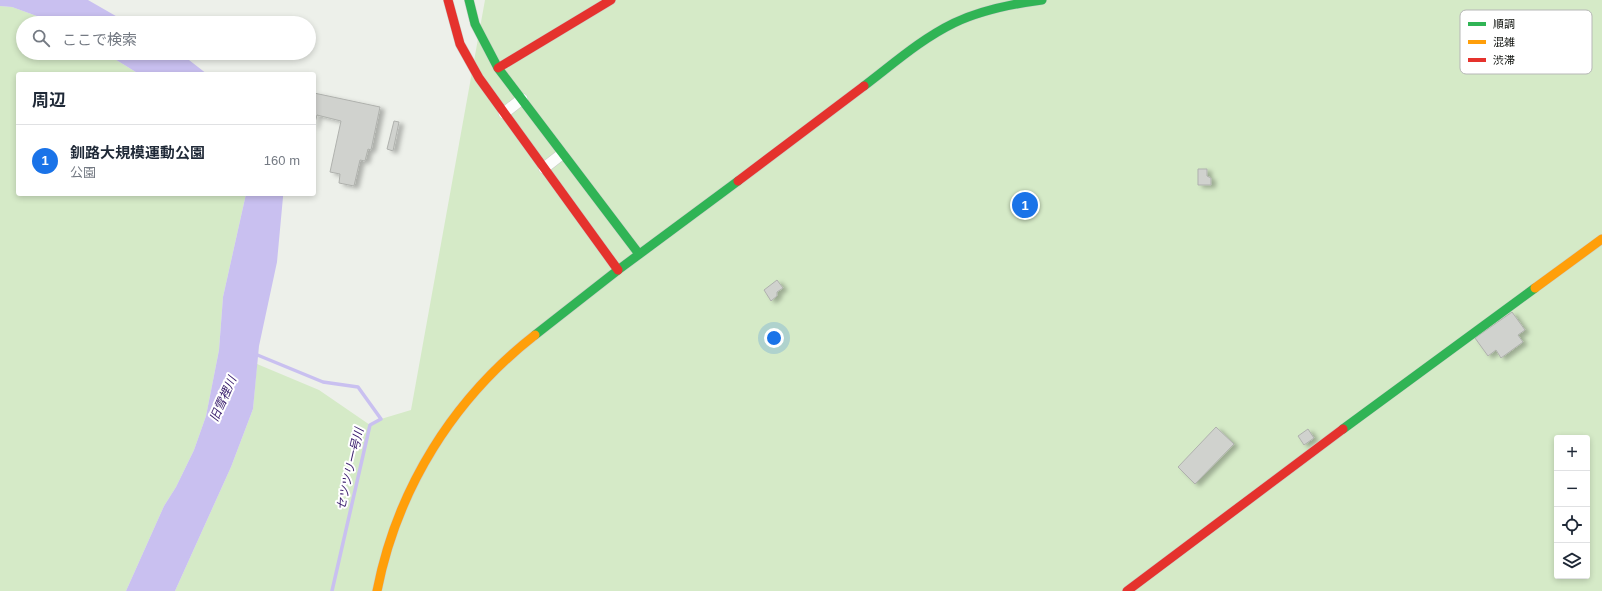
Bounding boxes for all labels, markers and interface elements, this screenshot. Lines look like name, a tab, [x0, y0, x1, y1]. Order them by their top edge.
legend	[1460, 10, 1592, 74]
search box	[16, 16, 316, 60]
text: 順調	[1493, 18, 1515, 30]
icon: search	[30, 27, 52, 49]
text: ここで検索	[62, 31, 137, 48]
text: 混雑	[1493, 36, 1515, 48]
text: 渋滞	[1493, 54, 1515, 66]
text: 周辺	[32, 91, 66, 110]
text: 釧路大規模運動公園	[70, 144, 205, 161]
text: 1	[41, 153, 49, 168]
text: 160 m	[264, 153, 300, 168]
text: 公園	[70, 165, 96, 180]
pin: 1	[1012, 190, 1038, 220]
your location	[764, 328, 784, 348]
water label: 旧雪裡川	[207, 372, 240, 424]
water label: セツツリ一号川	[334, 425, 367, 512]
map controls	[1554, 435, 1590, 579]
button: +	[1554, 435, 1590, 471]
button: −	[1554, 471, 1590, 507]
button: locate	[1554, 507, 1590, 543]
button: layers	[1554, 543, 1590, 579]

